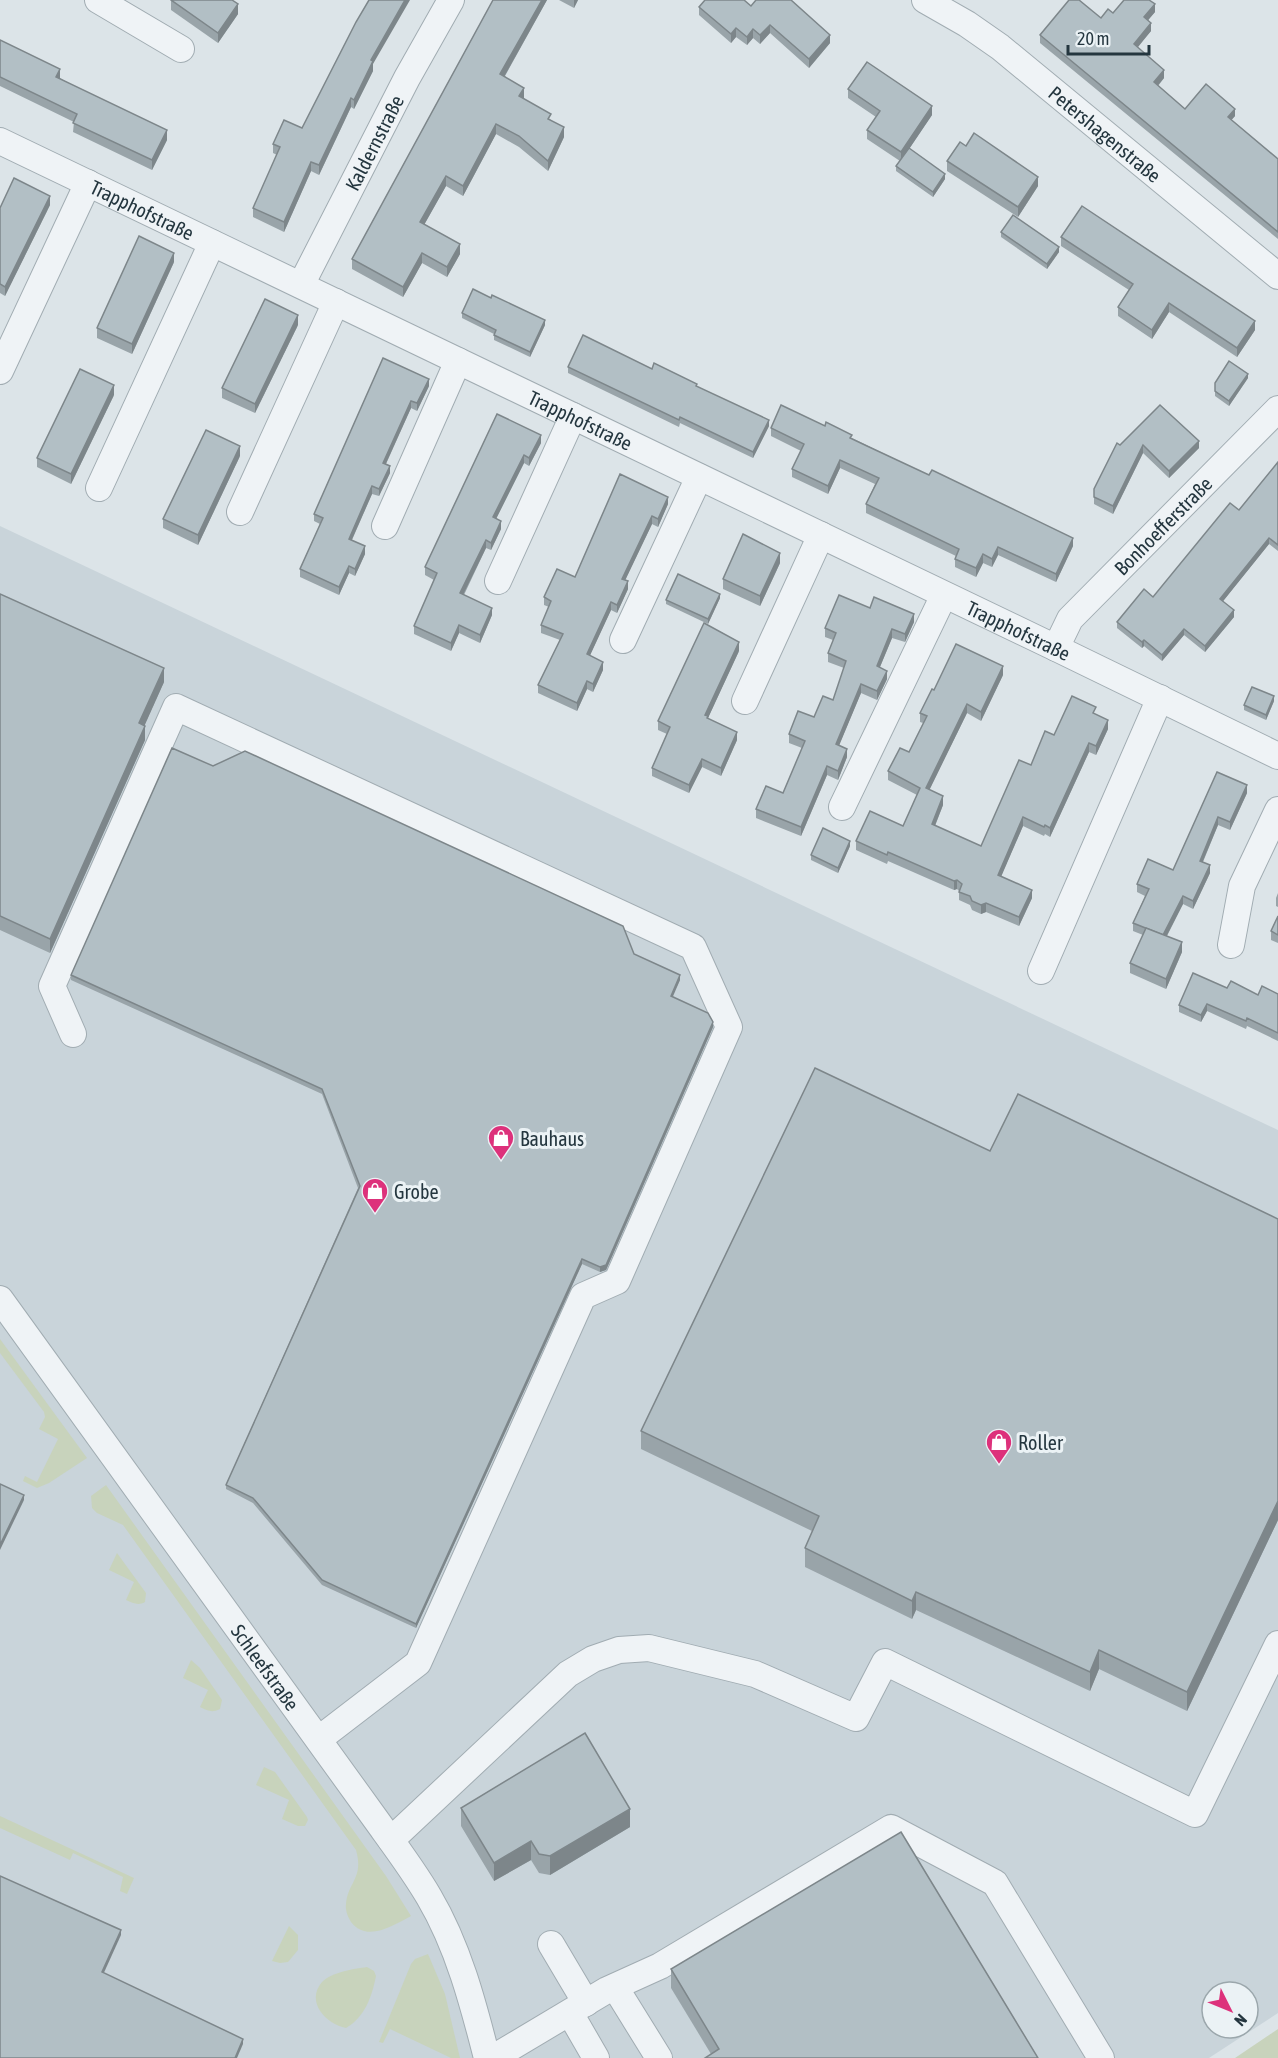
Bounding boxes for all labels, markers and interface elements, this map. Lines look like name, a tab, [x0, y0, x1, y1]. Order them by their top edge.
scale bar	[1068, 18, 1149, 56]
text: 20 m	[1077, 28, 1109, 49]
street label: Petershagenstraße	[1045, 81, 1166, 187]
street label: Kaldernstraße	[340, 91, 408, 194]
street label: Trapphofstraße	[87, 175, 198, 244]
street label: Trapphofstraße	[525, 385, 636, 454]
street label: Bonhoefferstraße	[1109, 472, 1216, 579]
street label: Trapphofstraße	[963, 595, 1074, 665]
shop icon: Bauhaus	[486, 1123, 516, 1161]
place label: Bauhaus	[520, 1127, 584, 1150]
shop icon: Grobe	[360, 1176, 390, 1214]
place label: Grobe	[394, 1180, 438, 1203]
shop icon: Roller	[984, 1427, 1014, 1465]
place label: Roller	[1018, 1431, 1064, 1454]
street label: Schleefstraße	[227, 1620, 304, 1714]
north arrow	[1200, 1980, 1260, 2040]
text: N	[1231, 2011, 1251, 2030]

